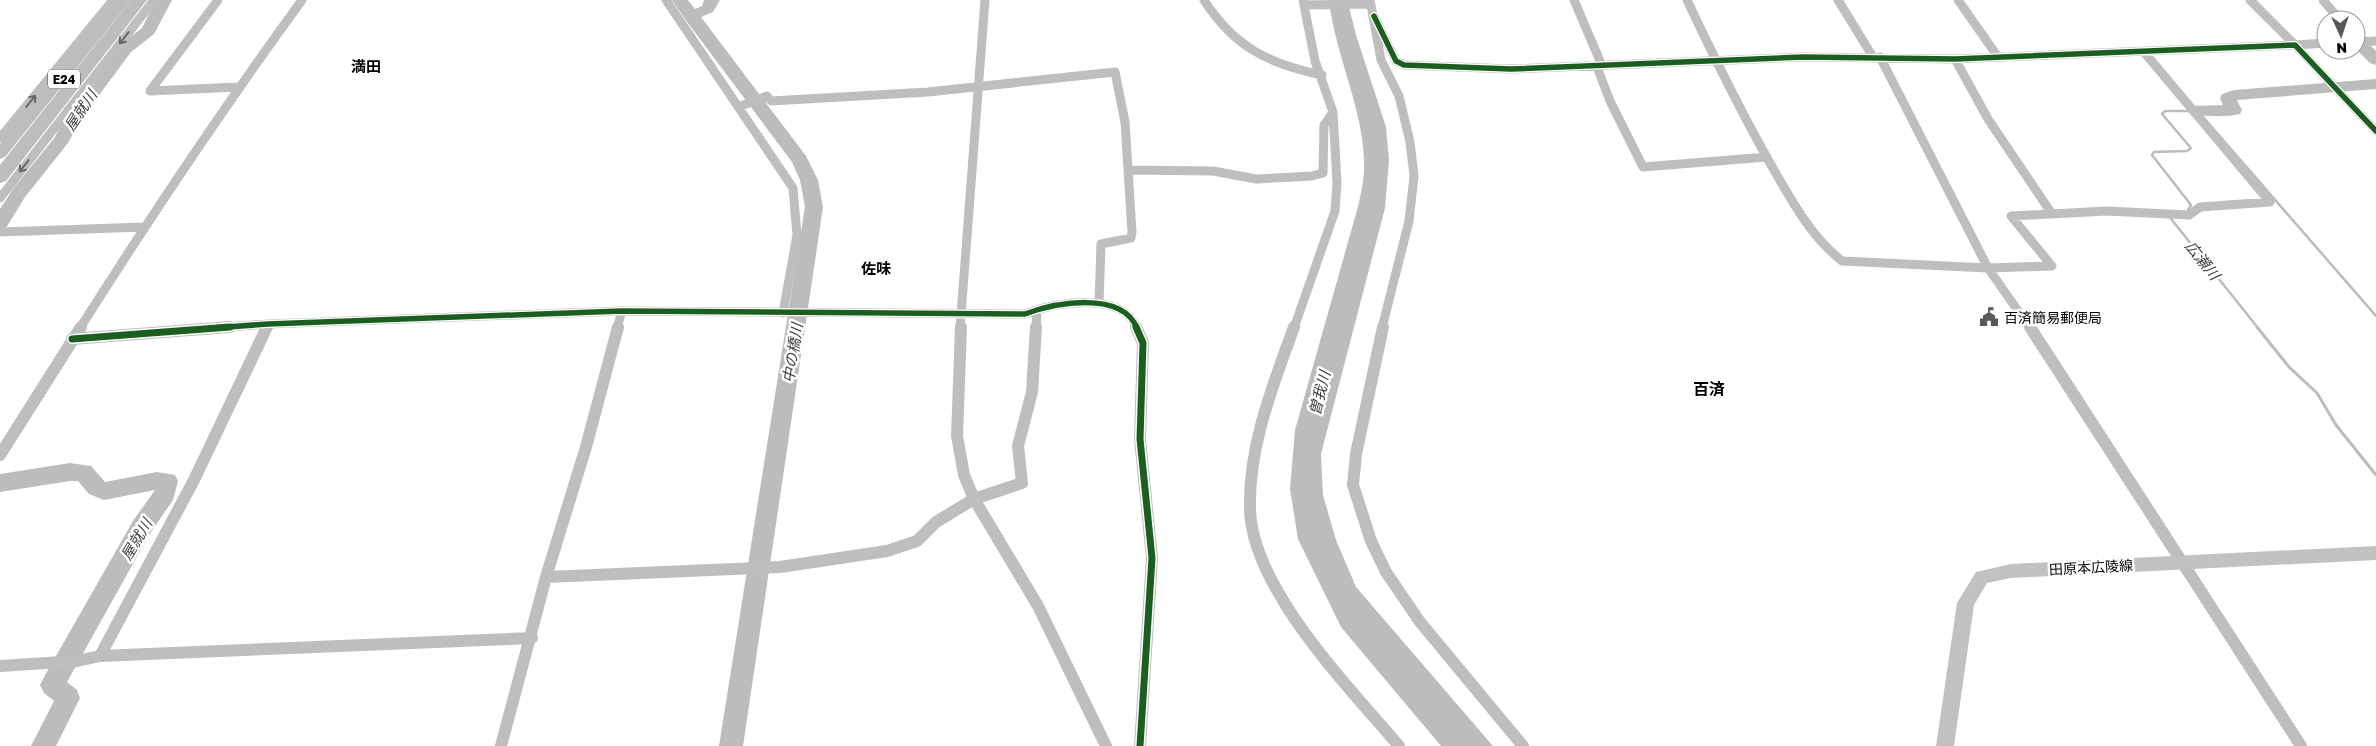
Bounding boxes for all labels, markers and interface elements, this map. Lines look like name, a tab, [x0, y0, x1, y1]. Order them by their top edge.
north arrow	[2316, 10, 2366, 60]
one-way arrow	[119, 32, 130, 45]
text: N	[2336, 40, 2347, 57]
district label: 満田	[351, 57, 381, 75]
road number: E24	[48, 70, 80, 88]
water label: 屋就川	[60, 85, 101, 134]
one-way arrow	[25, 94, 36, 107]
one-way arrow	[19, 160, 30, 173]
water label: 広瀬川	[2182, 237, 2225, 285]
district label: 佐味	[861, 259, 891, 277]
public building icon: 百済簡易郵便局	[1978, 306, 2000, 328]
place label: 百済簡易郵便局	[2004, 309, 2102, 326]
water label: 中の橋川	[778, 320, 806, 384]
water label: 曽我川	[1305, 367, 1334, 417]
district label: 百済	[1693, 379, 1725, 399]
water label: 屋就川	[117, 513, 156, 563]
street label: 田原本広陵線	[2049, 556, 2133, 578]

